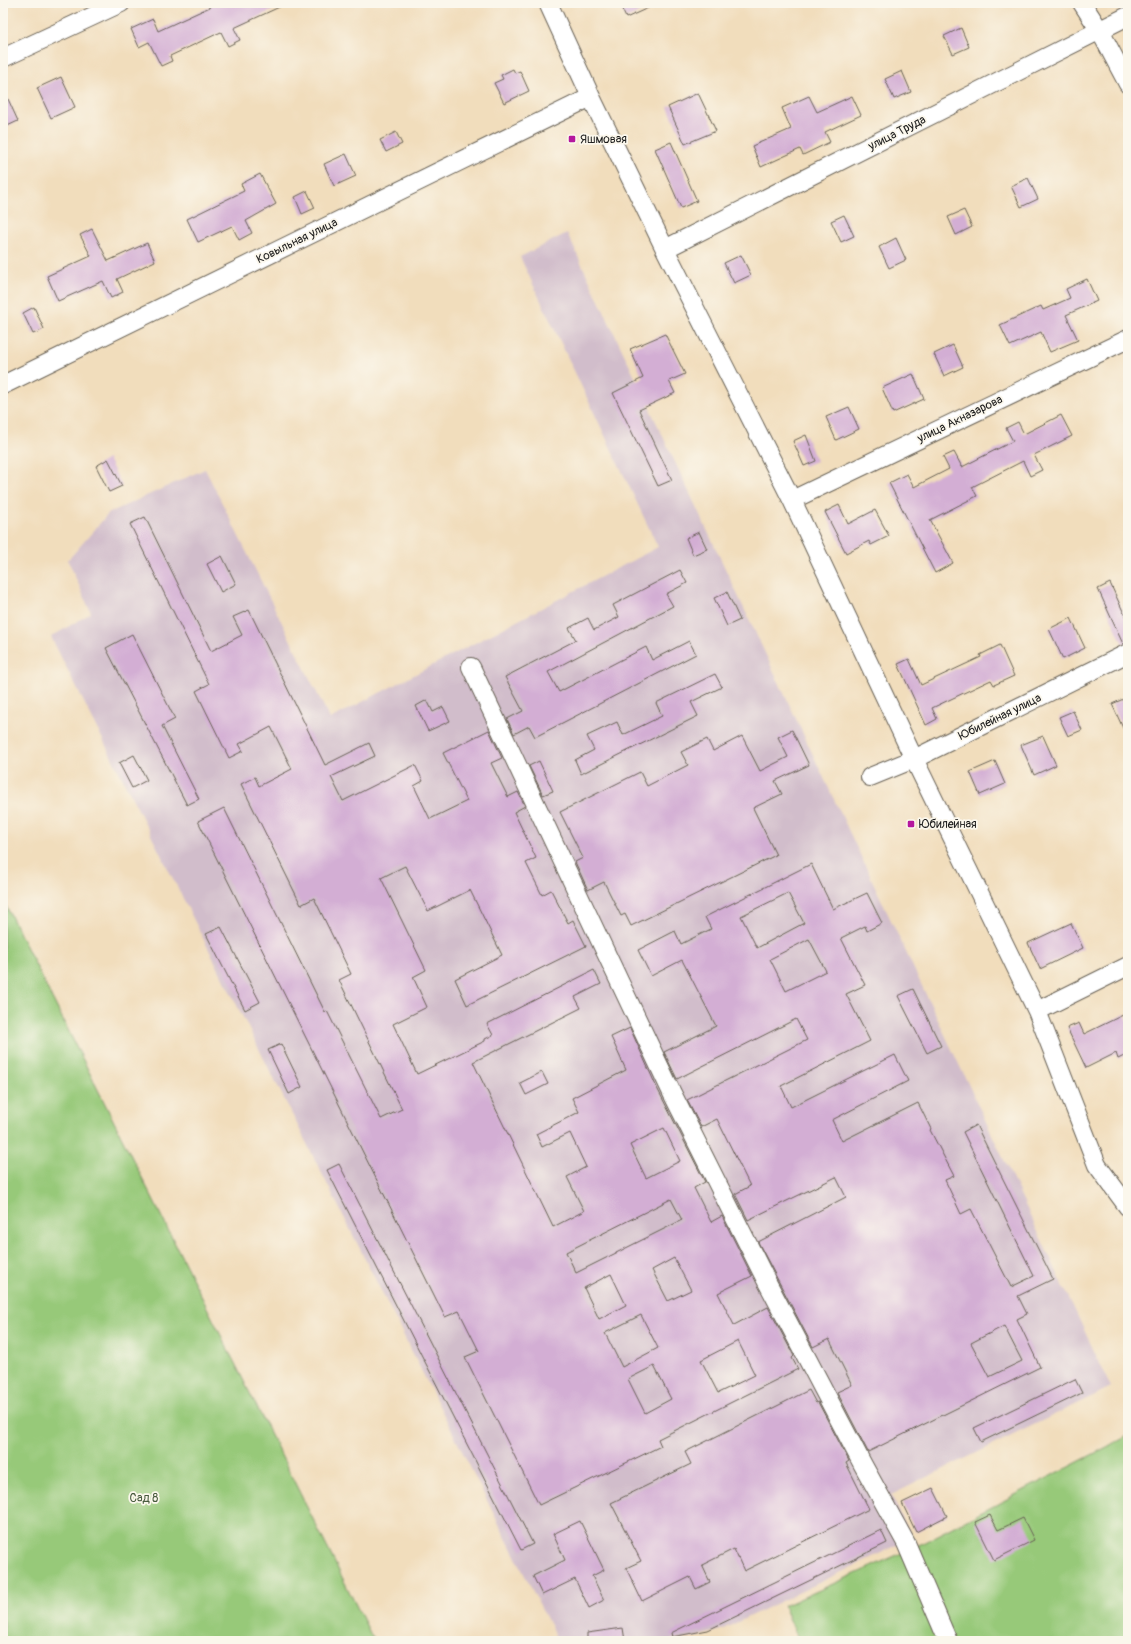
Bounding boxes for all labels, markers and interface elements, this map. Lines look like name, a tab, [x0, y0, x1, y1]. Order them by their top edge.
street label: улица Труда	[865, 112, 929, 154]
place label: Яшмовая	[580, 132, 627, 147]
marker: Яшмовая	[567, 134, 577, 144]
street label: Ковыльная улица	[254, 215, 340, 267]
street label: улица Акназарова	[914, 392, 1005, 447]
street label: Юбилейная улица	[956, 690, 1044, 744]
place label: Юбилейная	[919, 817, 977, 832]
marker: Юбилейная	[906, 819, 916, 829]
park label: Сад 8	[130, 1491, 158, 1506]

